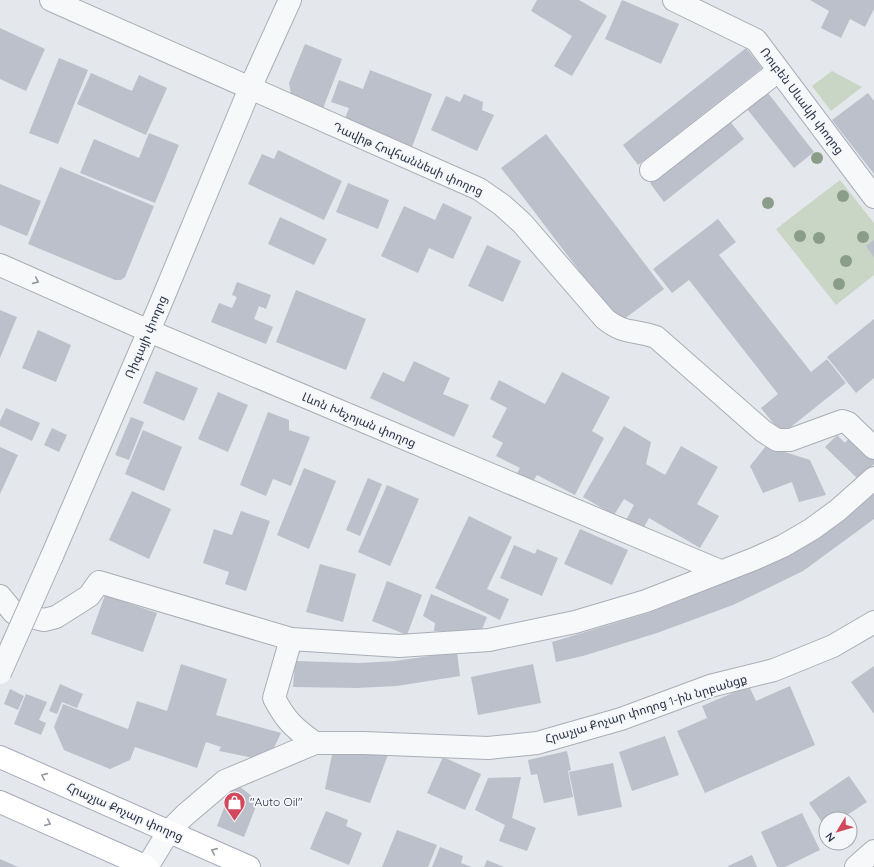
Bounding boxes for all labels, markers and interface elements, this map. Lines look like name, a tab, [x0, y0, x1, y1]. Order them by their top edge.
street label: Ռուբեն Սևակի փողոց	[757, 44, 847, 157]
street label: Դավիթ Հովհաննեսի փողոց	[331, 118, 486, 199]
one-way arrow	[31, 276, 39, 284]
street label: Ռիգայի փողոց	[121, 293, 170, 381]
street label: Լևոն Խեչոյան փողոց	[300, 389, 419, 450]
street label: Հրաչյա Քոչար փողոց 1-ին նրբանցք	[543, 671, 749, 746]
one-way arrow	[40, 773, 47, 781]
street label: Հրաչյա Քոչար փողոց	[64, 779, 186, 844]
shop icon: "Auto Oil"	[222, 789, 248, 822]
place label: "Auto Oil"	[250, 794, 303, 809]
north arrow	[818, 811, 858, 851]
one-way arrow	[44, 818, 52, 826]
text: N	[822, 830, 838, 845]
one-way arrow	[210, 848, 218, 856]

